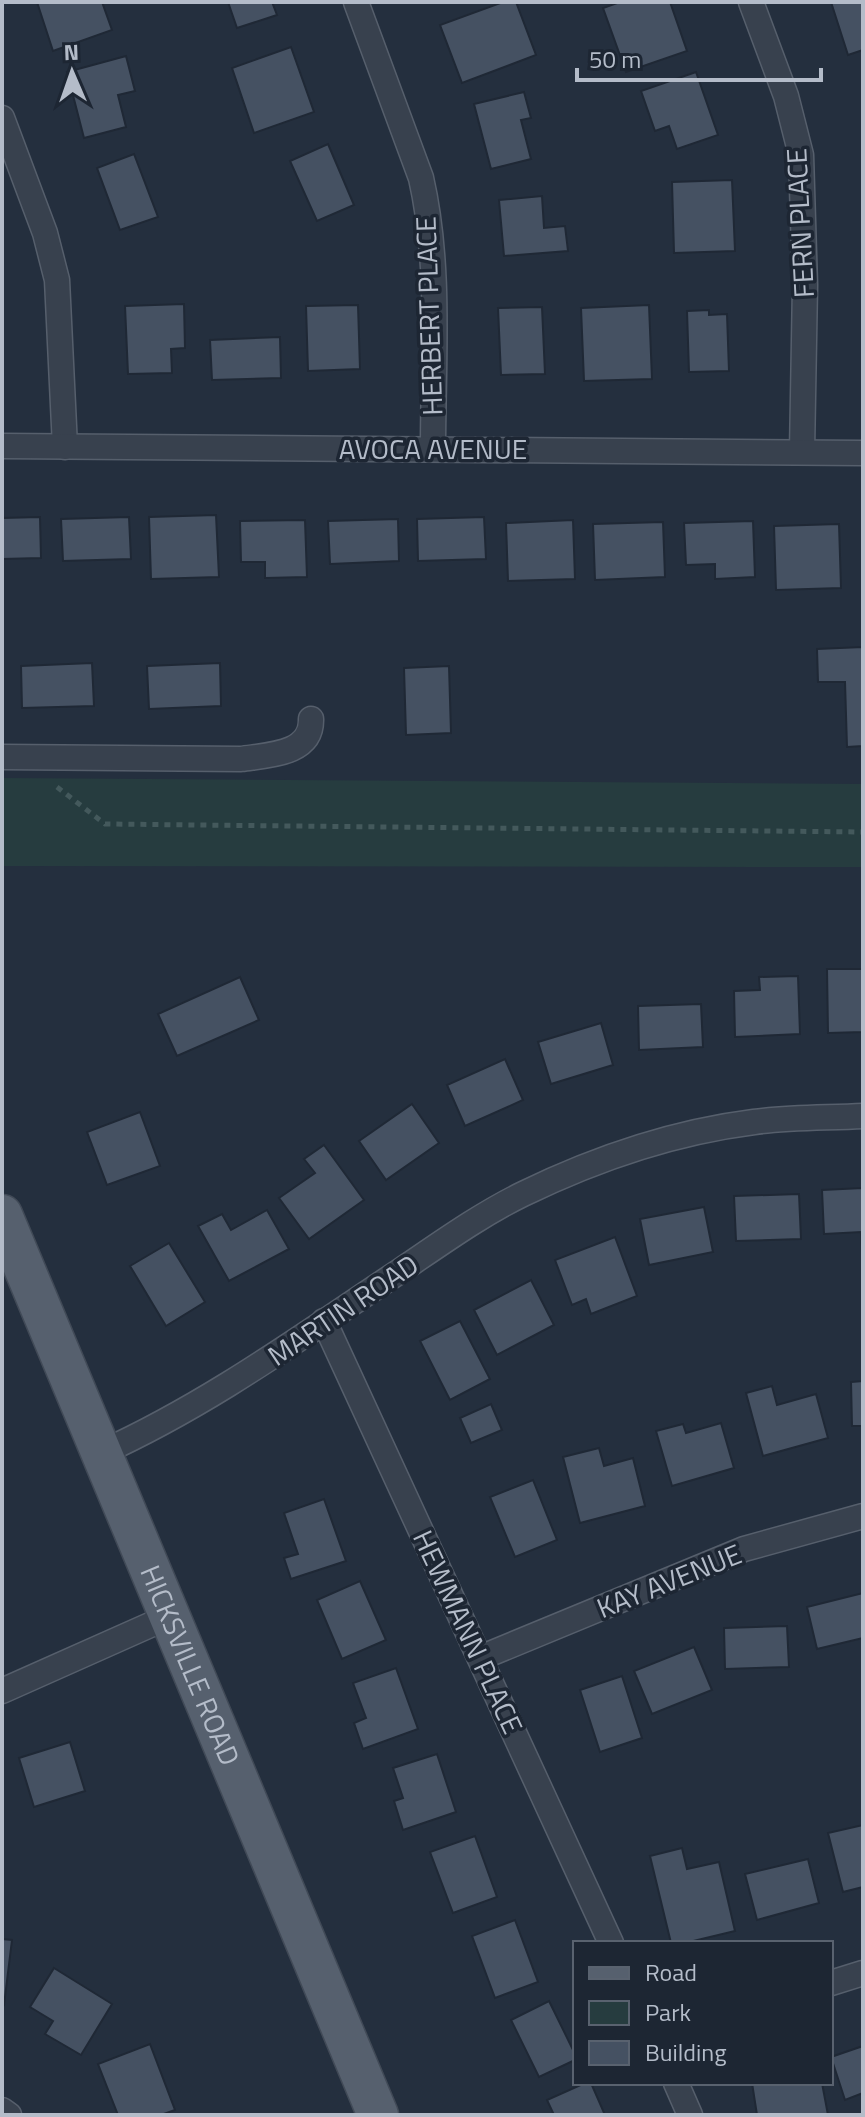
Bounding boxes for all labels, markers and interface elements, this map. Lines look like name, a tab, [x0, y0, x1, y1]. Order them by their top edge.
north arrow	[32, 32, 112, 112]
scale bar	[577, 32, 821, 82]
text: N	[63, 35, 80, 69]
text: 50 m	[589, 41, 641, 77]
street label: FERN PLACE	[774, 147, 825, 299]
street label: HERBERT PLACE	[404, 216, 453, 416]
street label: AVOCA AVENUE	[339, 427, 527, 470]
street label: MARTIN ROAD	[259, 1243, 427, 1376]
street label: HEWMANN PLACE	[402, 1523, 535, 1741]
street label: KAY AVENUE	[590, 1532, 748, 1629]
street label: HICKSVILLE ROAD	[130, 1558, 252, 1772]
legend	[573, 1941, 833, 2085]
text: Road	[645, 1954, 697, 1990]
text: Park	[645, 1994, 691, 2030]
text: Building	[645, 2034, 727, 2070]

